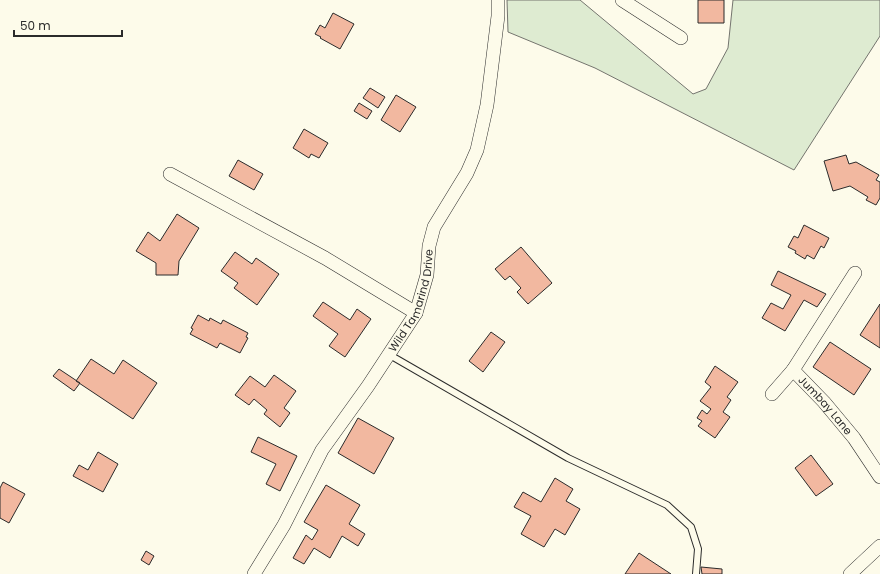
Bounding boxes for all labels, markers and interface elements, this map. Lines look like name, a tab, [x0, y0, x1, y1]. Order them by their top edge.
scale bar	[14, 12, 122, 38]
text: 50 m	[20, 17, 51, 34]
street label: Wild Tamarind Drive	[385, 248, 437, 355]
street label: Jumbay Lane	[795, 372, 856, 438]

